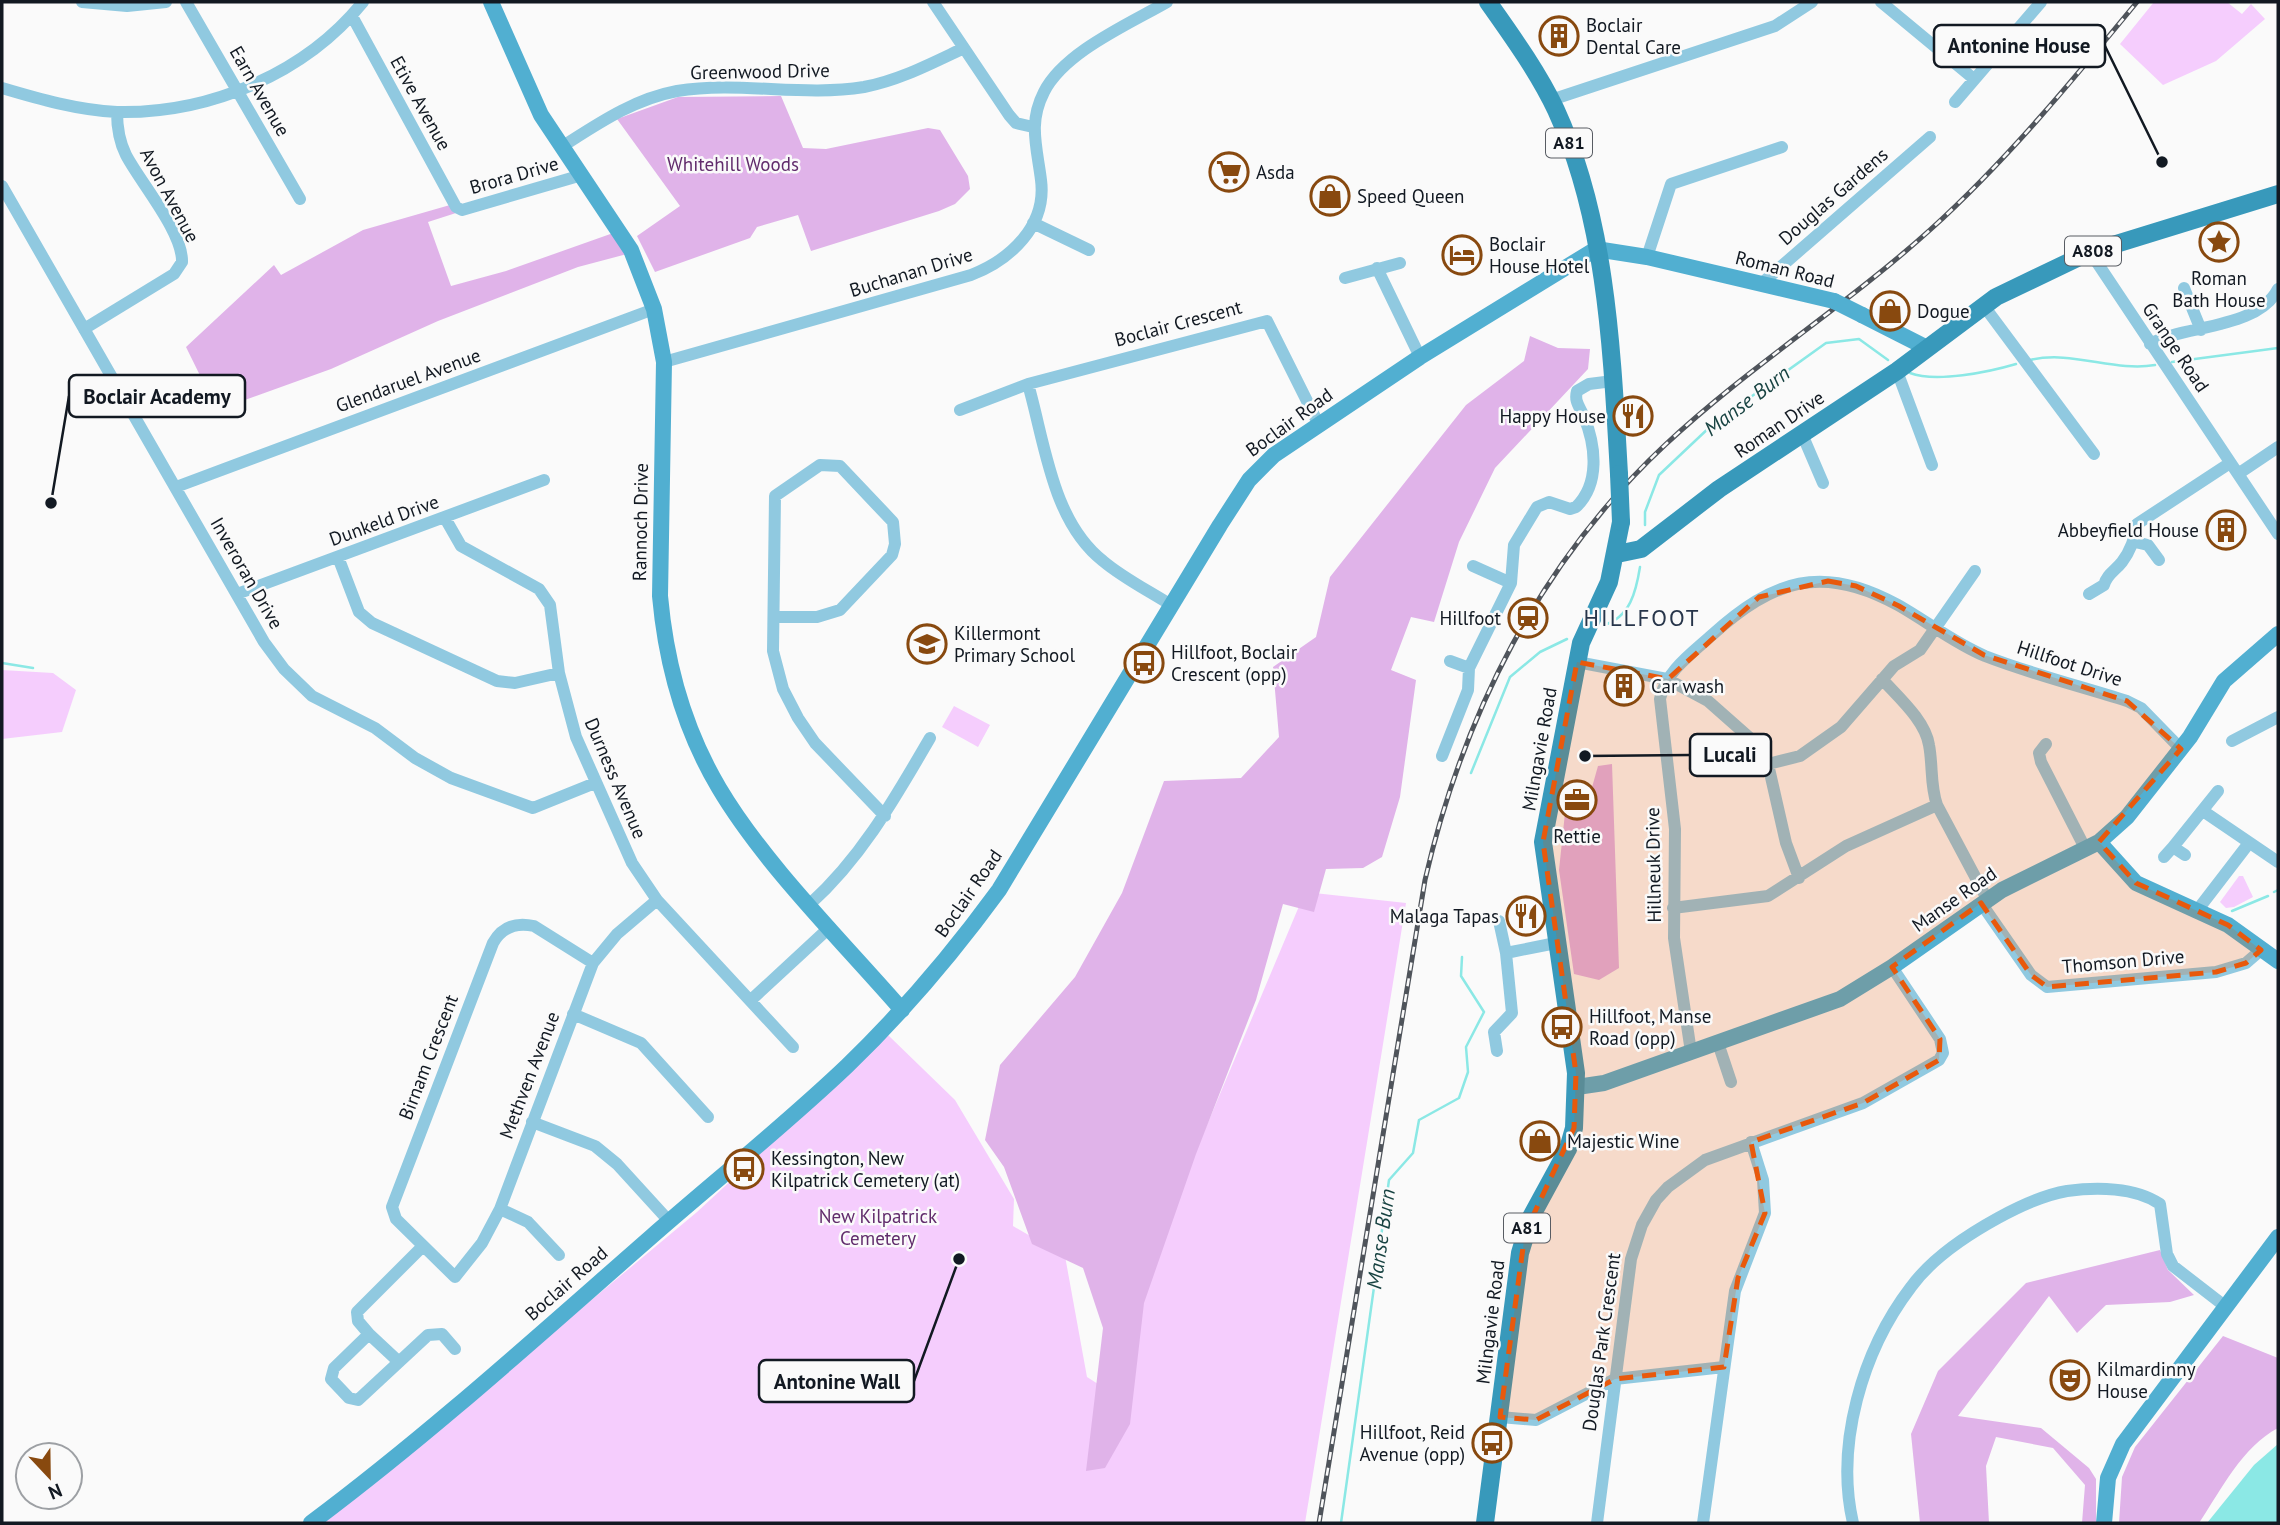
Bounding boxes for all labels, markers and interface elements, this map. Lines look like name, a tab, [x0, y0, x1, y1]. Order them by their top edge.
place label: Boclair Dental Care	[1586, 13, 1681, 59]
building icon: Boclair Dental Care	[1538, 15, 1580, 57]
callout: Antonine House	[1934, 25, 2105, 67]
text: Antonine House	[1948, 32, 2090, 59]
street label: Earn Avenue	[225, 42, 295, 140]
street label: Etive Avenue	[385, 52, 457, 154]
street label: Greenwood Drive	[690, 58, 830, 84]
road number: A81	[1546, 128, 1592, 158]
street label: Douglas Gardens	[1773, 142, 1893, 250]
street label: Avon Avenue	[135, 144, 205, 246]
street label: Brora Drive	[467, 151, 561, 199]
supermarket icon: Asda	[1208, 151, 1250, 193]
park label: Whitehill Woods	[667, 152, 799, 176]
place label: Asda	[1256, 160, 1295, 184]
shop icon: Speed Queen	[1309, 175, 1351, 217]
place label: Speed Queen	[1357, 184, 1464, 208]
place icon: Roman Bath House	[2198, 221, 2240, 263]
place label: Boclair House Hotel	[1489, 232, 1590, 278]
hotel icon: Boclair House Hotel	[1441, 234, 1483, 276]
road number: A808	[2065, 236, 2121, 265]
street label: Buchanan Drive	[846, 242, 976, 302]
street label: Roman Road	[1733, 245, 1837, 293]
place label: Roman Bath House	[2172, 266, 2266, 312]
shop icon: Dogue	[1869, 290, 1911, 332]
street label: Boclair Crescent	[1112, 294, 1245, 352]
street label: Grange Road	[2137, 298, 2215, 396]
place label: Dogue	[1917, 299, 1970, 323]
street label: Glendaruel Avenue	[332, 343, 484, 417]
water label: Manse Burn	[1698, 359, 1795, 442]
callout: Boclair Academy	[69, 375, 245, 417]
street label: Boclair Road	[1241, 382, 1337, 462]
text: Boclair Academy	[83, 383, 232, 410]
street label: Roman Drive	[1729, 385, 1829, 463]
restaurant icon: Happy House	[1612, 395, 1654, 437]
place label: Happy House	[1499, 404, 1606, 428]
street label: Rannoch Drive	[627, 463, 653, 581]
street label: Dunkeld Drive	[326, 489, 442, 551]
building icon: Abbeyfield House	[2205, 509, 2247, 551]
street label: Inveroran Drive	[205, 513, 289, 633]
place label: Abbeyfield House	[2058, 518, 2199, 542]
station icon: Hillfoot	[1507, 597, 1549, 639]
district label: HILLFOOT	[1584, 603, 1700, 632]
place label: Hillfoot	[1439, 606, 1502, 630]
place label: Killermont Primary School	[954, 621, 1075, 667]
school or university icon: Killermont Primary School	[906, 623, 948, 665]
street label: Hillfoot Drive	[2014, 635, 2126, 691]
place label: Hillfoot, Boclair Crescent (opp)	[1171, 640, 1298, 686]
bus stop icon: Hillfoot, Boclair Crescent (opp)	[1123, 642, 1165, 684]
building icon: Car wash	[1603, 665, 1645, 707]
place label: Car wash	[1651, 674, 1724, 698]
street label: Milngavie Road	[1516, 685, 1562, 813]
street label: Durness Avenue	[580, 714, 652, 842]
callout: Lucali	[1690, 734, 1771, 776]
text: Lucali	[1703, 741, 1757, 768]
office icon: Rettie	[1556, 779, 1598, 821]
street label: Hillneuk Drive	[1640, 807, 1666, 923]
place label: Rettie	[1553, 824, 1601, 848]
street label: Boclair Road	[929, 844, 1007, 942]
street label: Manse Road	[1907, 861, 2001, 937]
restaurant icon: Malaga Tapas	[1505, 895, 1547, 937]
place label: Malaga Tapas	[1390, 904, 1499, 928]
street label: Thomson Drive	[2061, 944, 2185, 978]
street label: Birnam Crescent	[393, 990, 463, 1123]
place label: Hillfoot, Manse Road (opp)	[1589, 1004, 1711, 1050]
bus stop icon: Hillfoot, Manse Road (opp)	[1541, 1006, 1583, 1048]
street label: Methven Avenue	[494, 1008, 564, 1142]
shop icon: Majestic Wine	[1519, 1120, 1561, 1162]
place label: Majestic Wine	[1567, 1129, 1679, 1153]
place label: Kessington, New Kilpatrick Cemetery (at)	[771, 1146, 960, 1192]
bus stop icon: Kessington, New Kilpatrick Cemetery (at)	[723, 1148, 765, 1190]
water label: Manse Burn	[1360, 1187, 1401, 1291]
park label: New Kilpatrick Cemetery	[819, 1204, 937, 1250]
road number: A81	[1504, 1213, 1550, 1242]
street label: Boclair Road	[520, 1241, 612, 1325]
street label: Douglas Park Crescent	[1577, 1251, 1625, 1433]
street label: Milngavie Road	[1470, 1259, 1510, 1385]
place label: Kilmardinny House	[2097, 1357, 2196, 1403]
theatre icon: Kilmardinny House	[2049, 1359, 2091, 1401]
callout: Antonine Wall	[759, 1360, 914, 1402]
text: Antonine Wall	[774, 1368, 901, 1395]
place label: Hillfoot, Reid Avenue (opp)	[1359, 1420, 1465, 1466]
bus stop icon: Hillfoot, Reid Avenue (opp)	[1471, 1422, 1513, 1464]
north arrow	[14, 1441, 84, 1511]
text: N	[45, 1478, 66, 1505]

